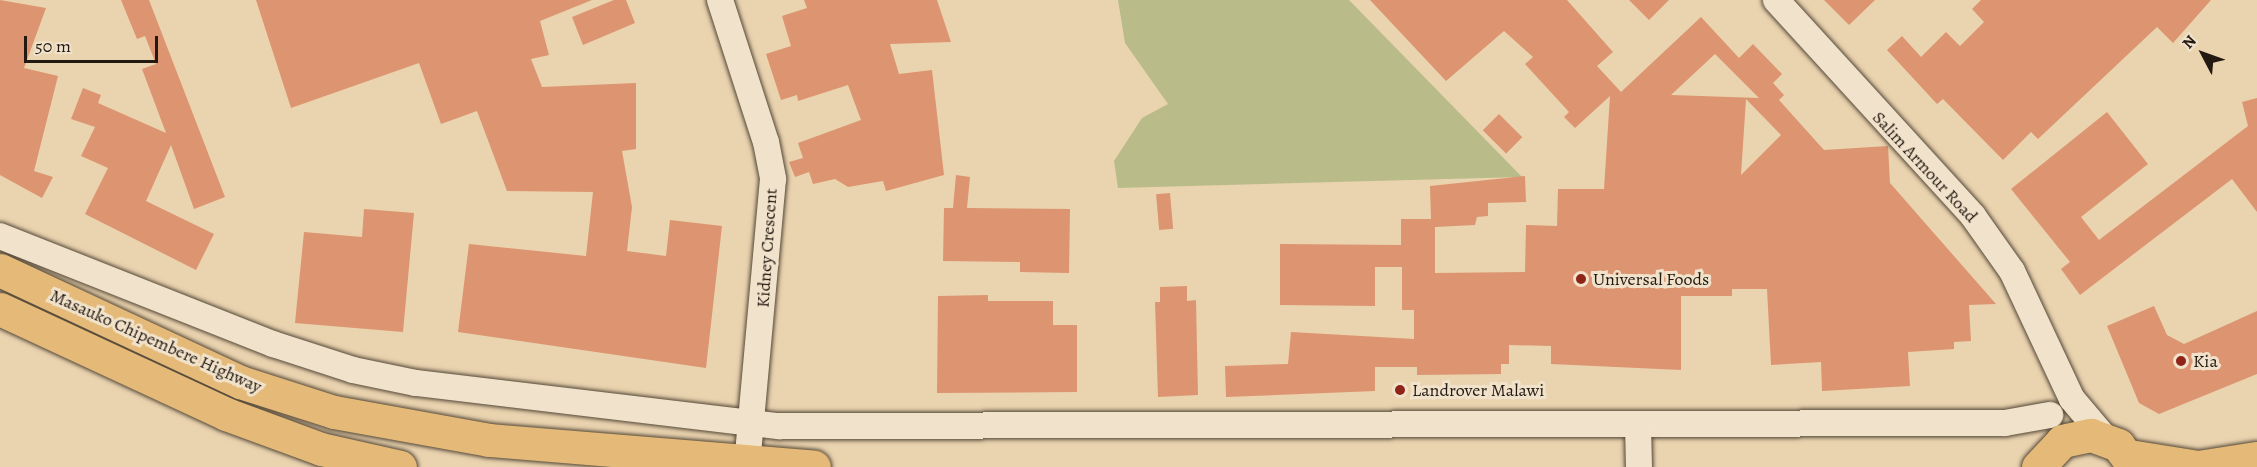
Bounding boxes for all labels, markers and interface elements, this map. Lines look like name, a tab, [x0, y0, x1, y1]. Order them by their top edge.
scale bar	[27, 24, 160, 62]
north arrow	[2173, 24, 2233, 84]
text: N	[2177, 31, 2202, 54]
text: 50 m	[35, 34, 71, 58]
street label: Salim Armour Road	[1868, 107, 1982, 227]
street label: Kidney Crescent	[752, 188, 782, 308]
place label: Universal Foods	[1593, 268, 1709, 290]
marker: Universal Foods	[1574, 272, 1588, 286]
street label: Masauko Chipembere Highway	[47, 285, 265, 397]
place label: Kia	[2193, 350, 2218, 372]
marker: Kia	[2174, 354, 2188, 368]
place label: Landrover Malawi	[1412, 379, 1544, 401]
marker: Landrover Malawi	[1393, 383, 1407, 397]

